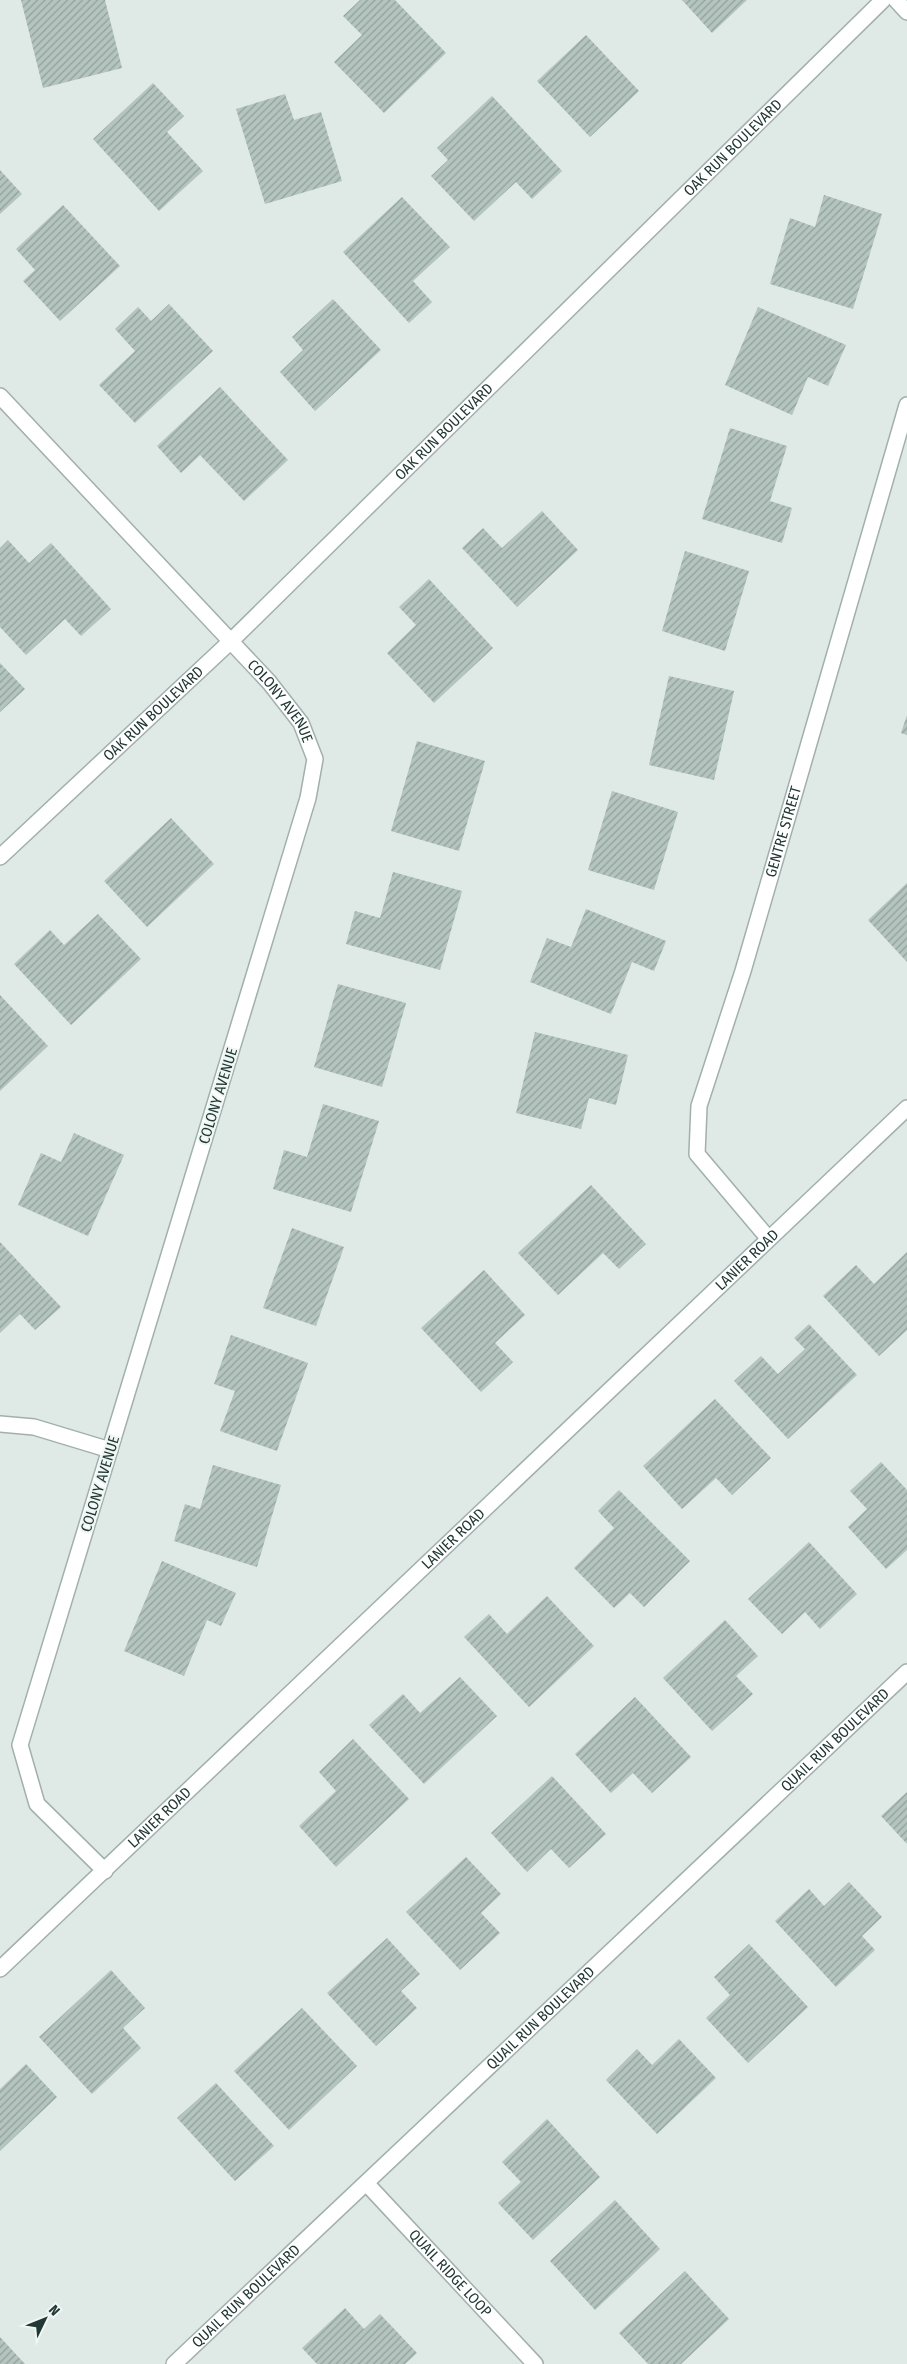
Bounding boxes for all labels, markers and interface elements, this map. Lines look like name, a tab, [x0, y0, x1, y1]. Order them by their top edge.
street label: OAK RUN BOULEVARD	[680, 95, 786, 200]
street label: OAK RUN BOULEVARD	[391, 379, 497, 484]
street label: COLONY AVENUE	[244, 656, 317, 745]
street label: OAK RUN BOULEVARD	[100, 662, 207, 765]
street label: GENTRE STREET	[762, 784, 805, 879]
street label: COLONY AVENUE	[195, 1046, 241, 1146]
street label: LANIER ROAD	[712, 1226, 782, 1294]
street label: COLONY AVENUE	[77, 1434, 123, 1534]
street label: LANIER ROAD	[418, 1505, 489, 1573]
street label: QUAIL RUN BOULEVARD	[777, 1685, 893, 1795]
street label: LANIER ROAD	[124, 1783, 195, 1852]
street label: QUAIL RUN BOULEVARD	[483, 1963, 598, 2073]
street label: QUAIL RIDGE LOOP	[405, 2226, 495, 2321]
street label: QUAIL RUN BOULEVARD	[188, 2241, 304, 2351]
north arrow	[20, 2294, 70, 2344]
text: N	[45, 2302, 63, 2319]

